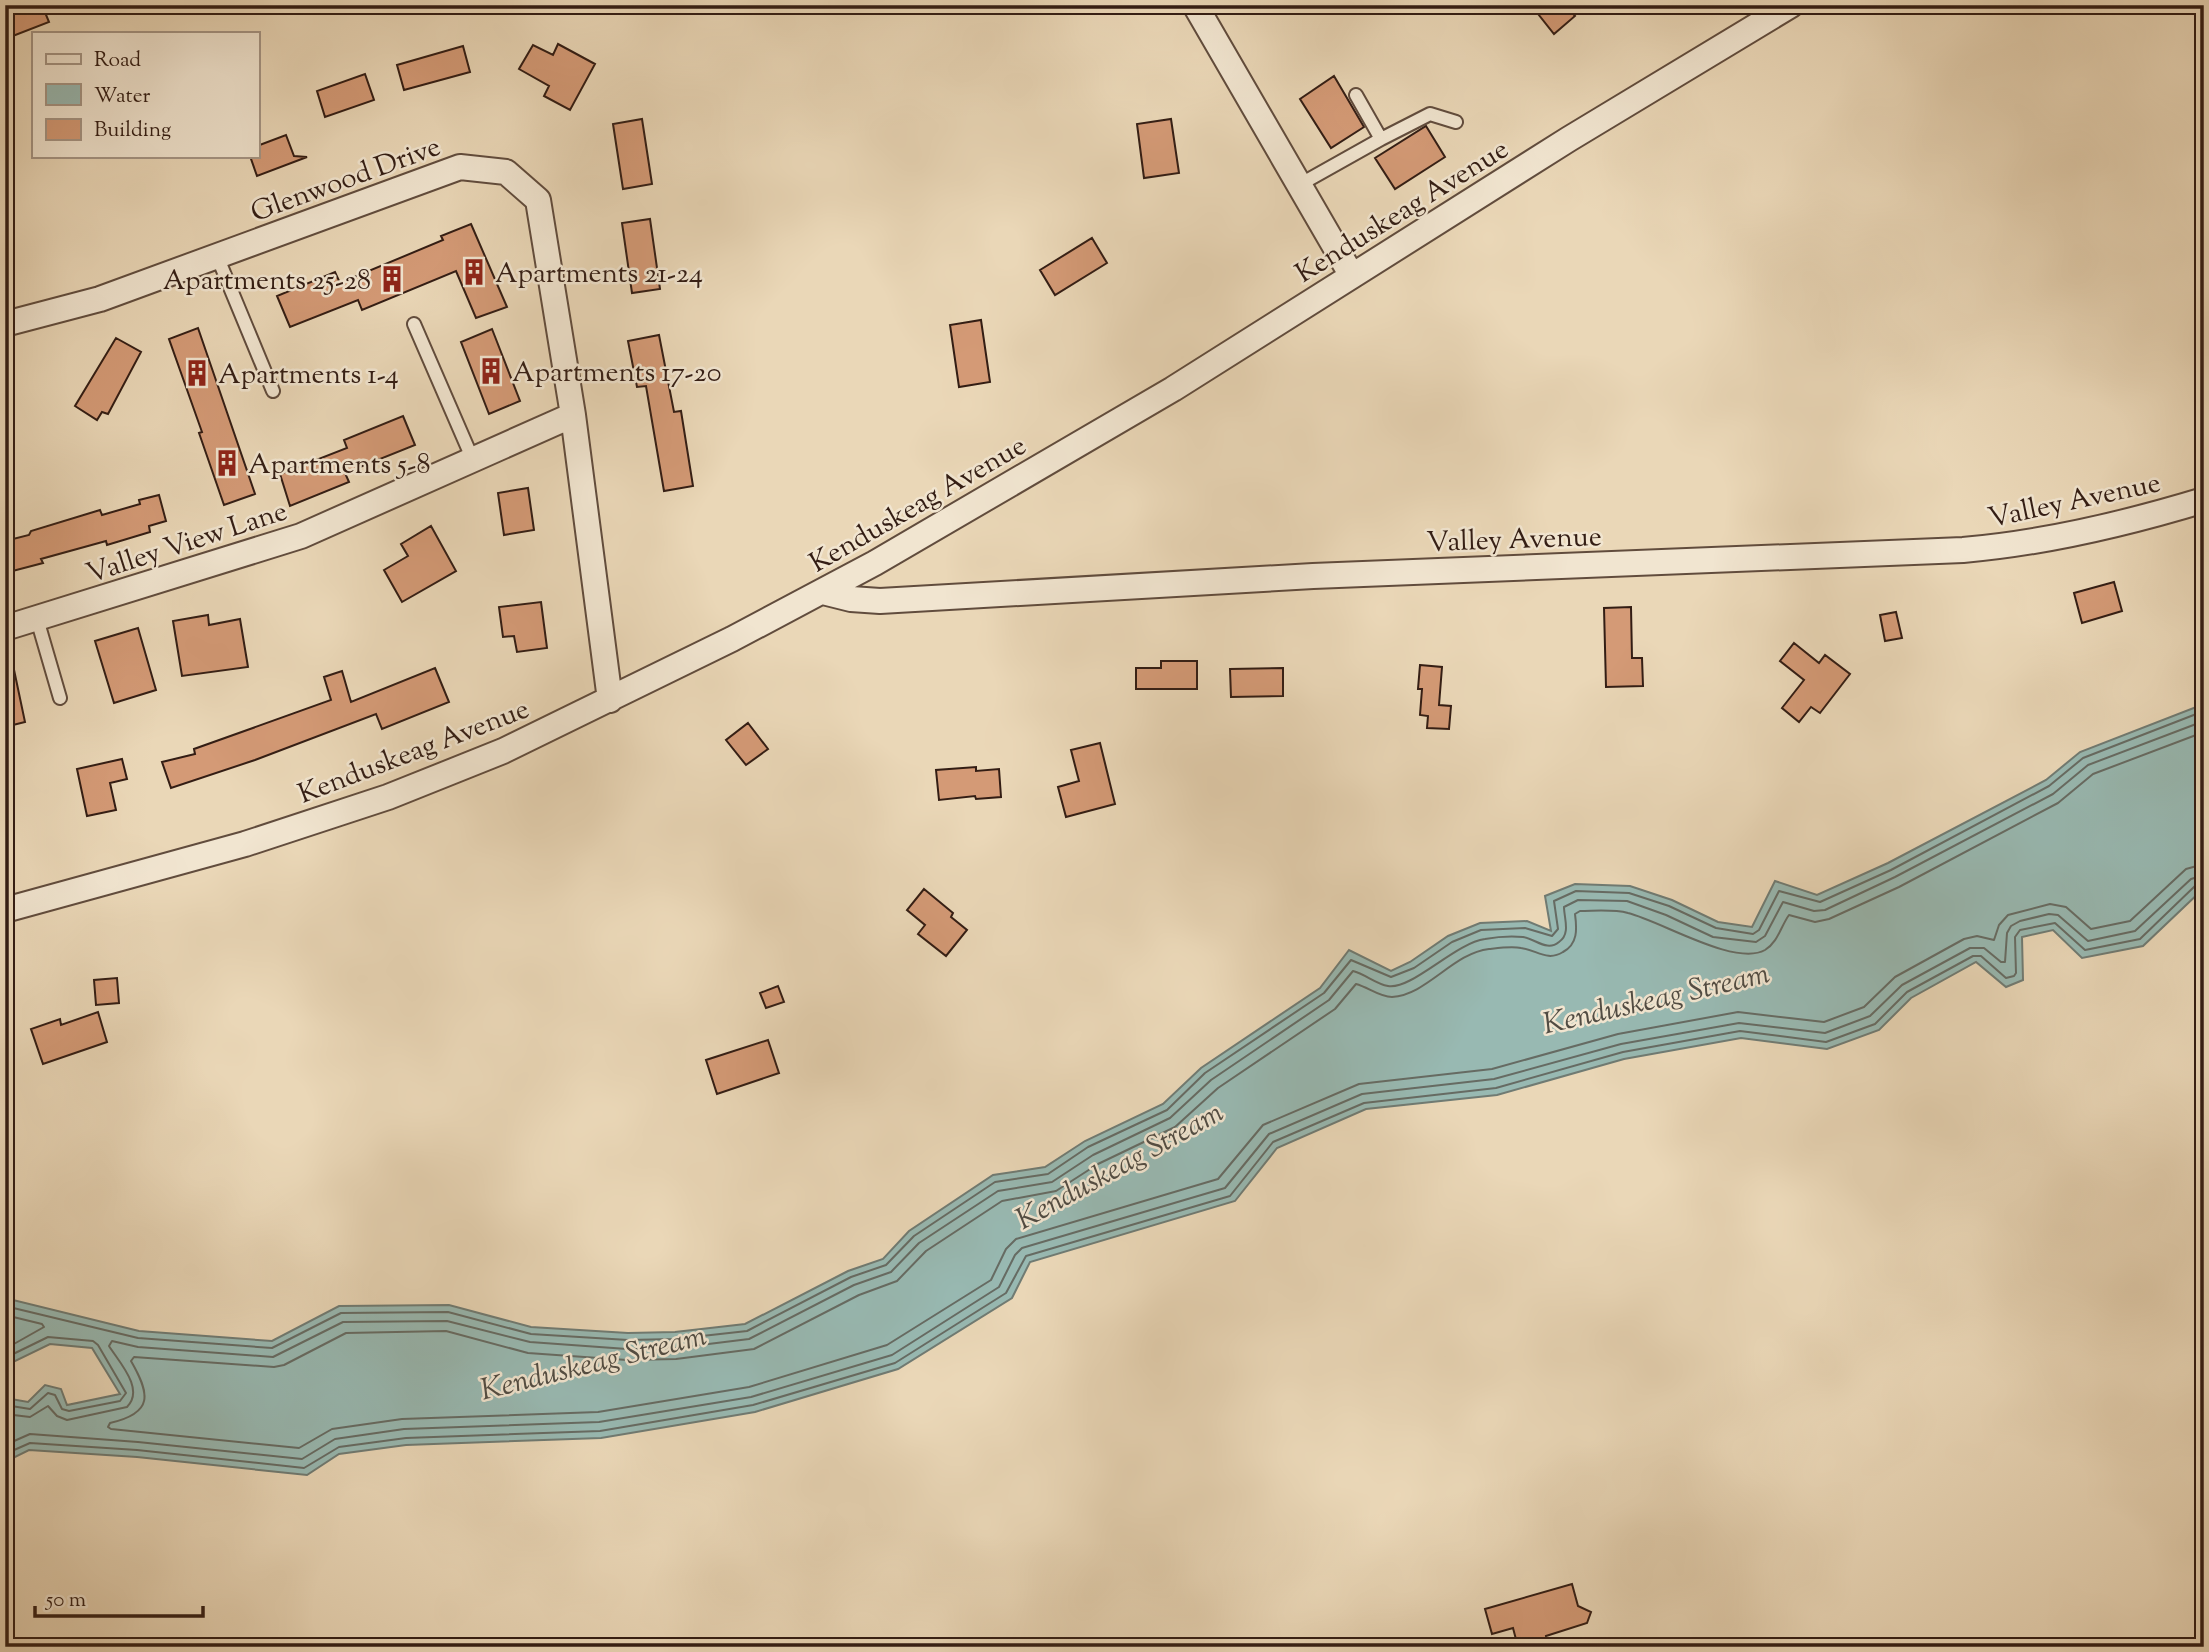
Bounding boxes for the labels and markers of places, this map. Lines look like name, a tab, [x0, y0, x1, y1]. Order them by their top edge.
place label: Apartments 21-24	[495, 255, 703, 295]
building icon: Apartments 21-24	[459, 257, 489, 287]
place label: Apartments 25-28	[163, 262, 371, 302]
building icon: Apartments 25-28	[377, 264, 407, 294]
place label: Apartments 17-20	[512, 354, 722, 394]
place label: Apartments 1-4	[218, 356, 399, 396]
building icon: Apartments 17-20	[476, 356, 506, 386]
building icon: Apartments 1-4	[182, 358, 212, 388]
place label: Apartments 5-8	[248, 446, 430, 486]
building icon: Apartments 5-8	[212, 448, 242, 478]

